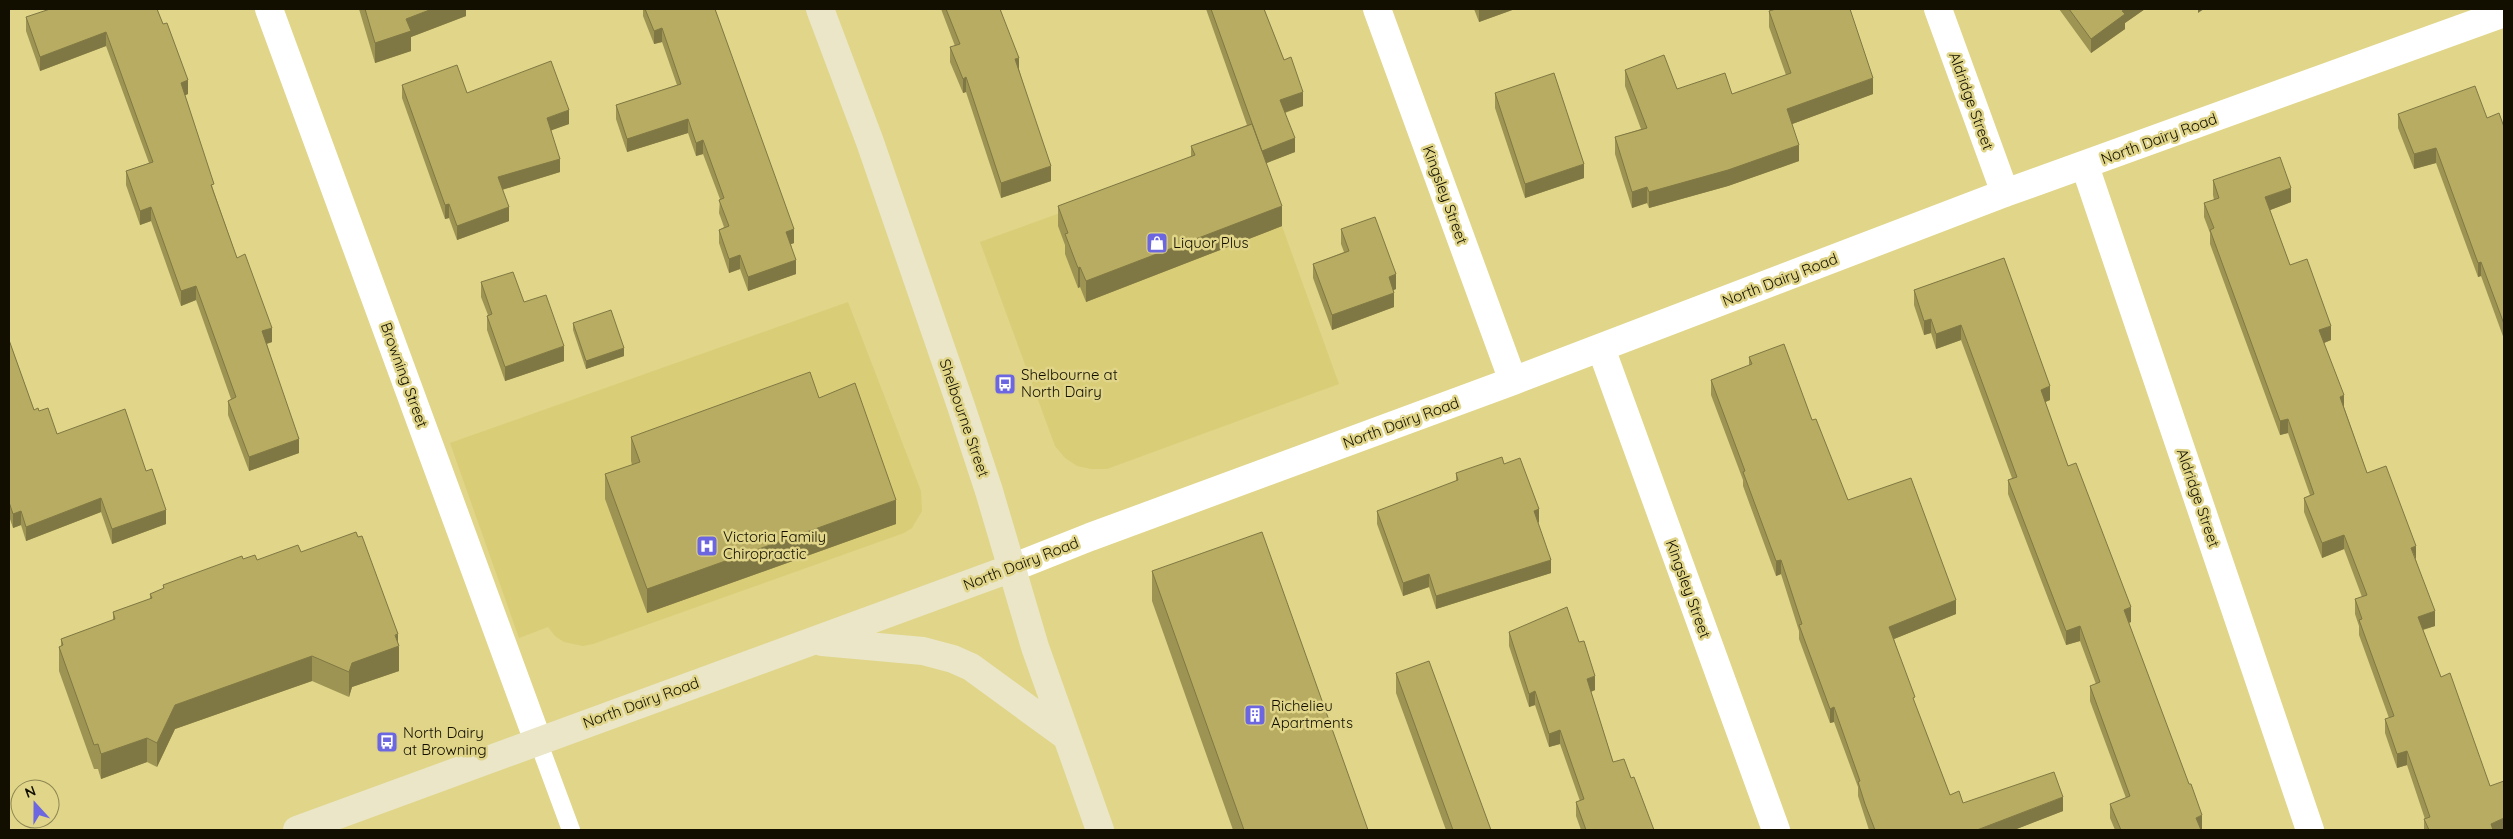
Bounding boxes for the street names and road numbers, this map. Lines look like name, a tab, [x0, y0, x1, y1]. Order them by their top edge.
street label: Aldridge Street	[1945, 49, 1998, 152]
street label: North Dairy Road	[2098, 109, 2219, 168]
street label: Kingsley Street	[1419, 143, 1472, 247]
street label: North Dairy Road	[1719, 249, 1840, 310]
street label: Browning Street	[377, 320, 432, 430]
street label: Shelbourne Street	[935, 356, 994, 479]
street label: North Dairy Road	[1340, 393, 1461, 452]
street label: Aldridge Street	[2173, 446, 2224, 550]
street label: North Dairy Road	[960, 533, 1081, 594]
street label: Kingsley Street	[1662, 537, 1715, 641]
street label: North Dairy Road	[580, 673, 701, 732]

